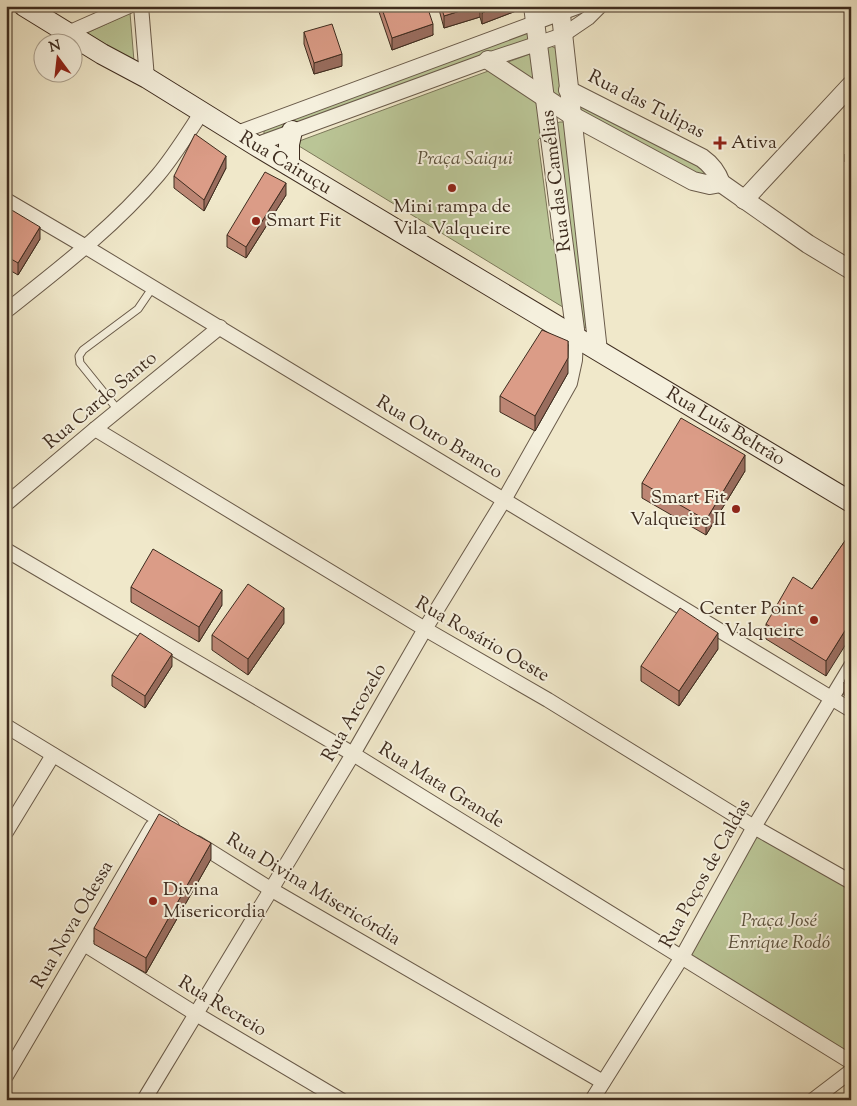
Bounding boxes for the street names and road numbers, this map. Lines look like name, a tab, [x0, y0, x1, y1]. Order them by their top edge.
street label: Rua das Tulipas	[583, 64, 709, 146]
street label: Rua das Camélias	[535, 108, 579, 254]
street label: Rua Cairuçu	[234, 125, 337, 201]
street label: Rua Cardo Santo	[39, 345, 163, 457]
street label: Rua Luís Beltrão	[661, 381, 790, 473]
street label: Rua Ouro Branco	[371, 389, 507, 487]
street label: Rua Rosário Oeste	[410, 591, 554, 690]
street label: Rua Arcozelo	[316, 659, 394, 767]
street label: Rua Mata Grande	[373, 736, 509, 836]
street label: Rua Poços de Caldas	[654, 794, 758, 954]
street label: Rua Divina Misericórdia	[221, 827, 406, 953]
street label: Rua Nova Odessa	[25, 856, 121, 994]
street label: Rua Recreio	[173, 970, 271, 1044]

